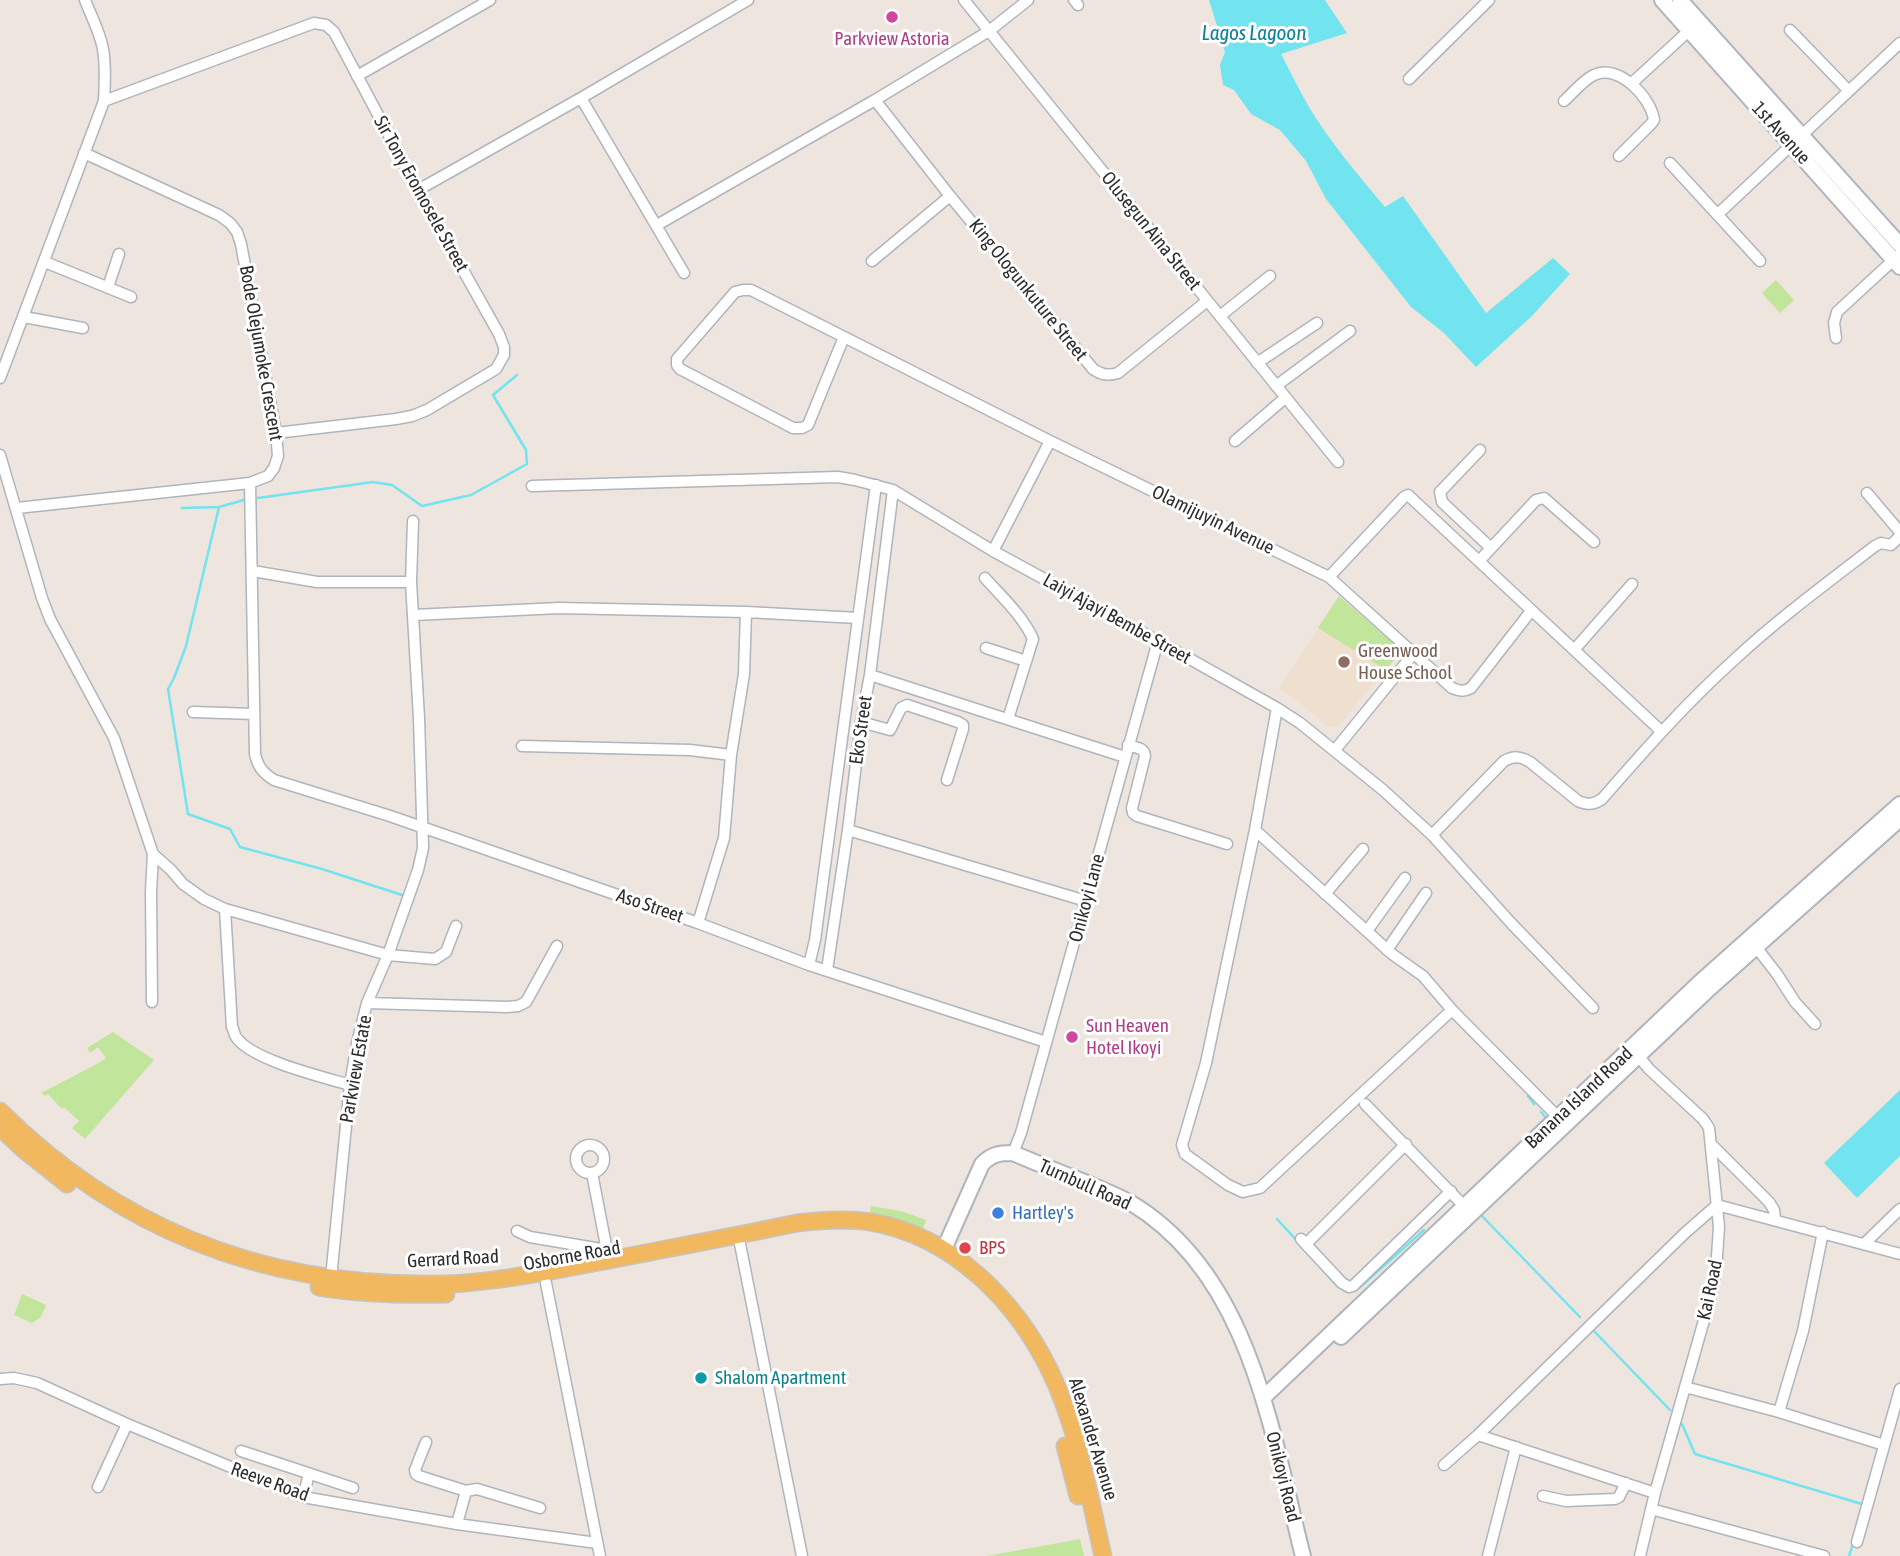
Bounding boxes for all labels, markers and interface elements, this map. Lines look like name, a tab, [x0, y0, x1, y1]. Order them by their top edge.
marker: Parkview Astoria	[884, 9, 900, 25]
water label: Lagos Lagoon	[1202, 20, 1306, 46]
place label: Parkview Astoria	[834, 28, 950, 50]
street label: 1st Avenue	[1747, 97, 1815, 169]
street label: Sir Tony Eromosele Street	[369, 112, 473, 276]
street label: Olusegun Aina Street	[1096, 167, 1206, 295]
street label: King Ologunkuture Street	[964, 215, 1092, 365]
street label: Bode Olejumoke Crescent	[234, 263, 288, 443]
street label: Olamijuyin Avenue	[1148, 481, 1278, 559]
street label: Laiyi Ajayi Bembe Street	[1039, 569, 1195, 669]
place label: Greenwood House School	[1358, 640, 1452, 684]
marker: Greenwood House School	[1336, 654, 1352, 670]
street label: Eko Street	[845, 694, 877, 766]
street label: Onikoyi Lane	[1064, 851, 1110, 945]
street label: Aso Street	[614, 884, 686, 928]
street label: Parkview Estate	[335, 1013, 377, 1125]
place label: Sun Heaven Hotel Ikoyi	[1086, 1015, 1169, 1059]
marker: Sun Heaven Hotel Ikoyi	[1064, 1029, 1080, 1045]
street label: Banana Island Road	[1520, 1042, 1638, 1154]
street label: Turnbull Road	[1035, 1155, 1135, 1215]
place label: Hartley's	[1012, 1202, 1074, 1224]
marker: Hartley's	[990, 1205, 1006, 1221]
street label: Osborne Road	[522, 1236, 622, 1276]
place label: BPS	[979, 1237, 1005, 1259]
marker: BPS	[957, 1240, 973, 1256]
street label: Gerrard Road	[407, 1245, 499, 1273]
street label: Kai Road	[1693, 1258, 1727, 1322]
place label: Shalom Apartment	[715, 1367, 846, 1389]
marker: Shalom Apartment	[693, 1370, 709, 1386]
street label: Alexander Avenue	[1064, 1375, 1122, 1503]
street label: Onikoyi Road	[1261, 1429, 1305, 1525]
street label: Reeve Road	[228, 1457, 312, 1507]

